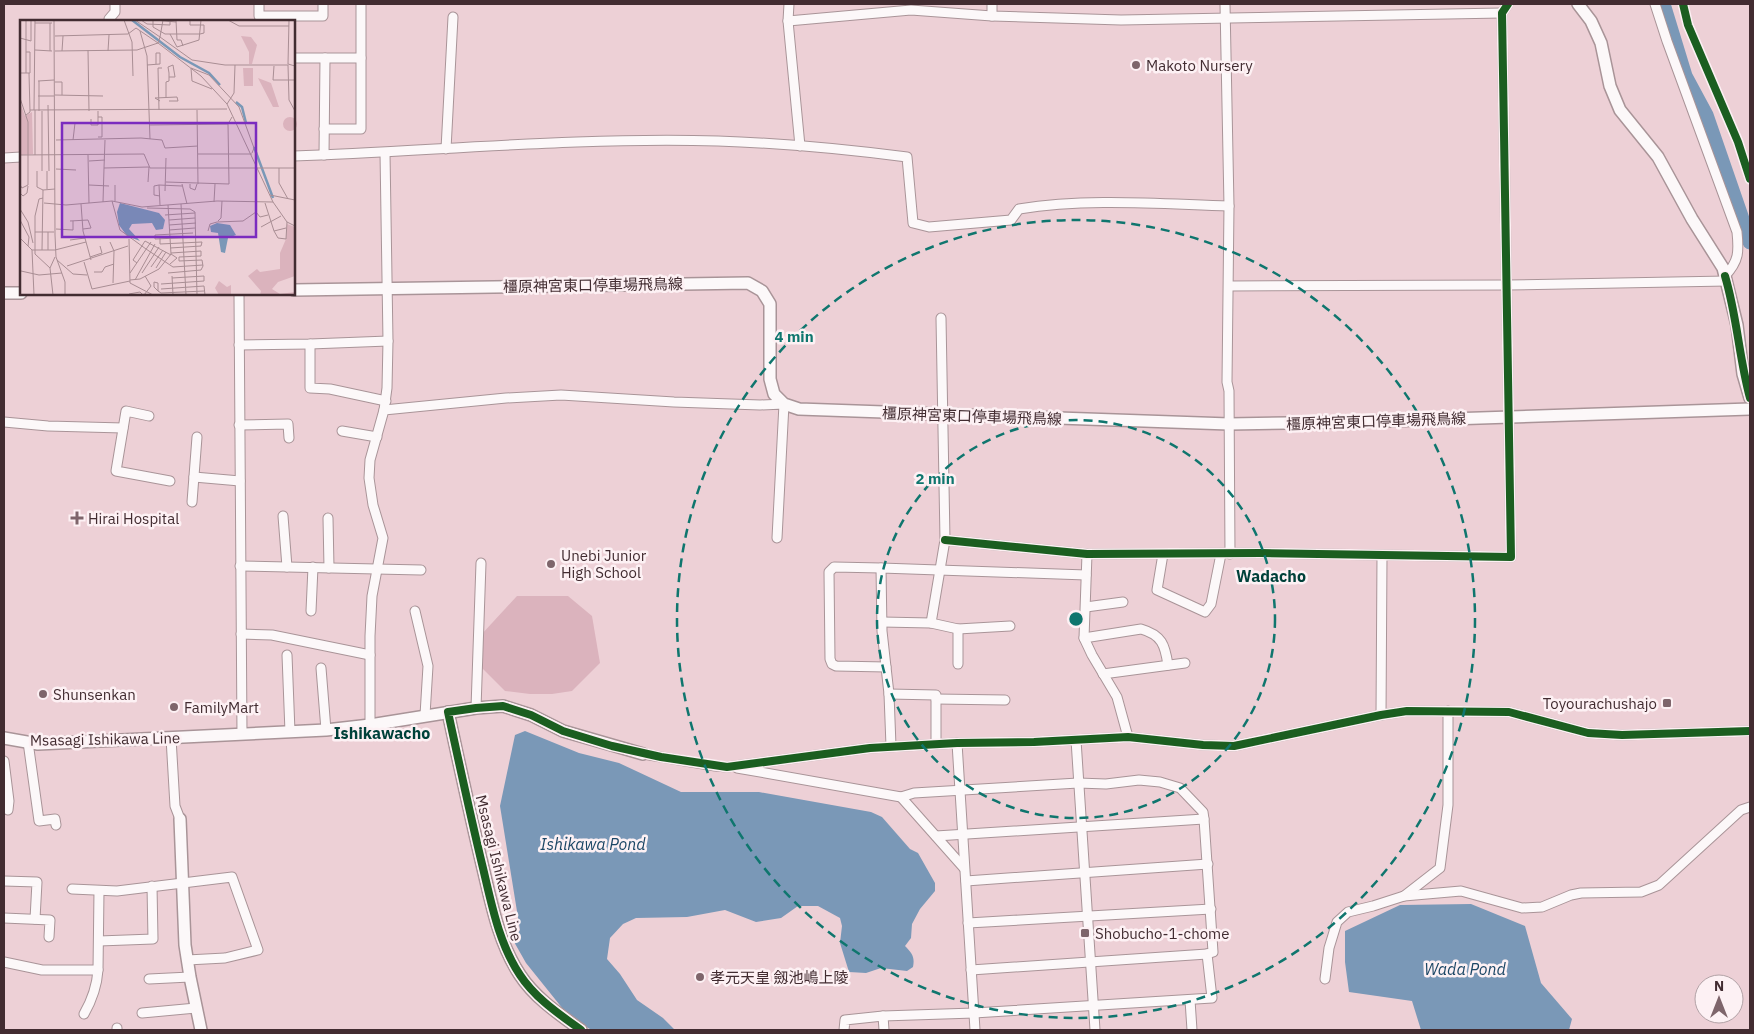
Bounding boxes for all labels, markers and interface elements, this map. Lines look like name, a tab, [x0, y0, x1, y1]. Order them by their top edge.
inset map	[20, 20, 295, 295]
place label: Makoto Nursery	[1146, 56, 1253, 75]
marker: Makoto Nursery	[1130, 59, 1142, 71]
street label: 橿原神宮東口停車場飛鳥線	[503, 274, 683, 296]
text: 4 min	[774, 327, 814, 346]
street label: 橿原神宮東口停車場飛鳥線	[882, 403, 1062, 429]
street label: 橿原神宮東口停車場飛鳥線	[1286, 408, 1466, 434]
text: 2 min	[915, 469, 955, 488]
place label: Hirai Hospital	[88, 509, 179, 528]
marker: Hirai Hospital	[70, 511, 84, 525]
place label: Unebi Junior High School	[561, 546, 647, 582]
marker: Unebi Junior High School	[545, 558, 557, 570]
district label: Wadacho	[1236, 566, 1306, 586]
centre of rings	[1067, 610, 1085, 628]
place label: Shunsenkan	[53, 685, 136, 704]
marker: Shunsenkan	[37, 688, 49, 700]
place label: Toyourachushajo	[1543, 694, 1657, 713]
marker: Toyourachushajo	[1661, 697, 1673, 709]
place label: FamilyMart	[184, 698, 259, 717]
marker: FamilyMart	[168, 701, 180, 713]
district label: Ishikawacho	[334, 723, 430, 743]
street label: Msasagi Ishikawa Line	[30, 728, 180, 750]
street label: Msasagi Ishikawa Line	[472, 793, 526, 943]
water label: Ishikawa Pond	[540, 834, 646, 854]
place label: Shobucho-1-chome	[1095, 924, 1229, 943]
marker: Shobucho-1-chome	[1079, 927, 1091, 939]
water label: Wada Pond	[1424, 959, 1506, 979]
place label: 孝元天皇 劔池嶋上陵	[710, 968, 849, 987]
marker: 孝元天皇 劔池嶋上陵	[694, 971, 706, 983]
north arrow	[1694, 974, 1744, 1024]
text: N	[1714, 977, 1724, 995]

